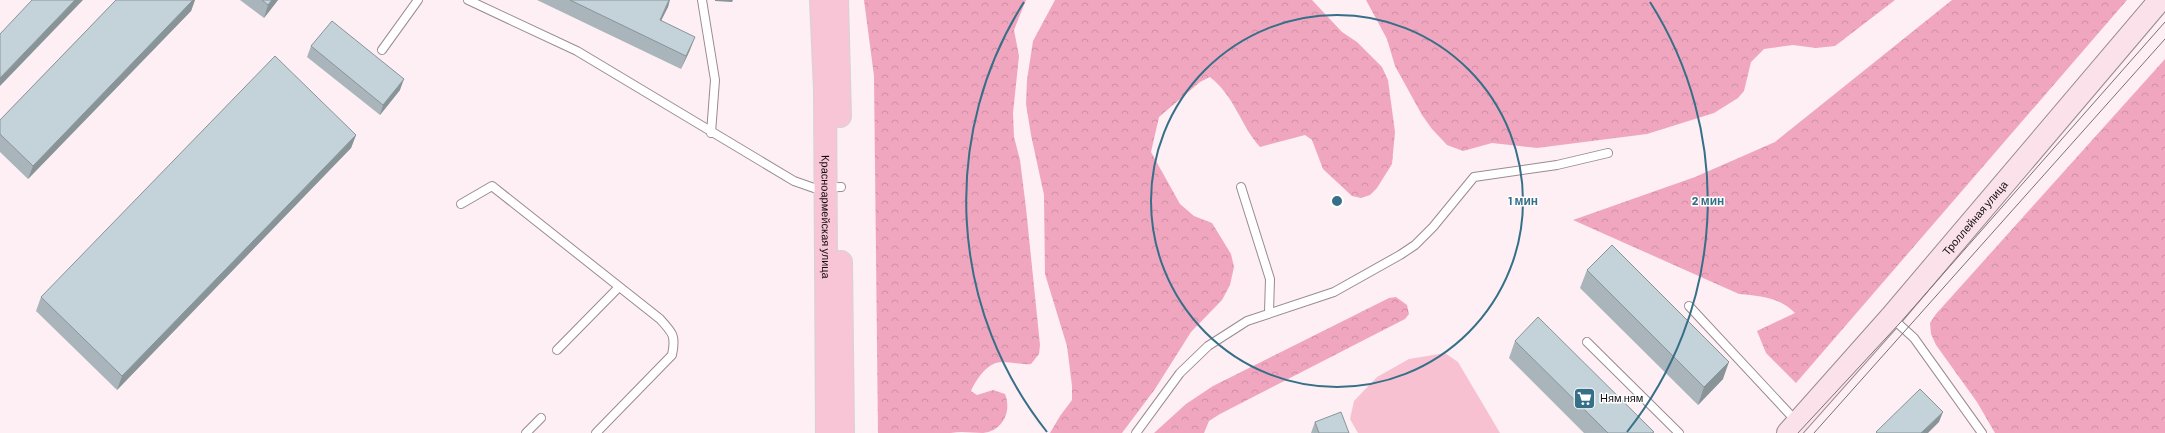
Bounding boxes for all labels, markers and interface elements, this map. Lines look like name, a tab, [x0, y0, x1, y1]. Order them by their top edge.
street label: Красноармейская улица	[819, 155, 833, 280]
street label: Троллейная улица	[1939, 177, 2011, 258]
text: 1 мин	[1508, 193, 1538, 207]
text: 2 мин	[1692, 193, 1724, 207]
centre of rings	[1330, 194, 1344, 208]
supermarket icon: Ням ням	[1572, 385, 1598, 411]
place label: Ням ням	[1600, 391, 1643, 404]

